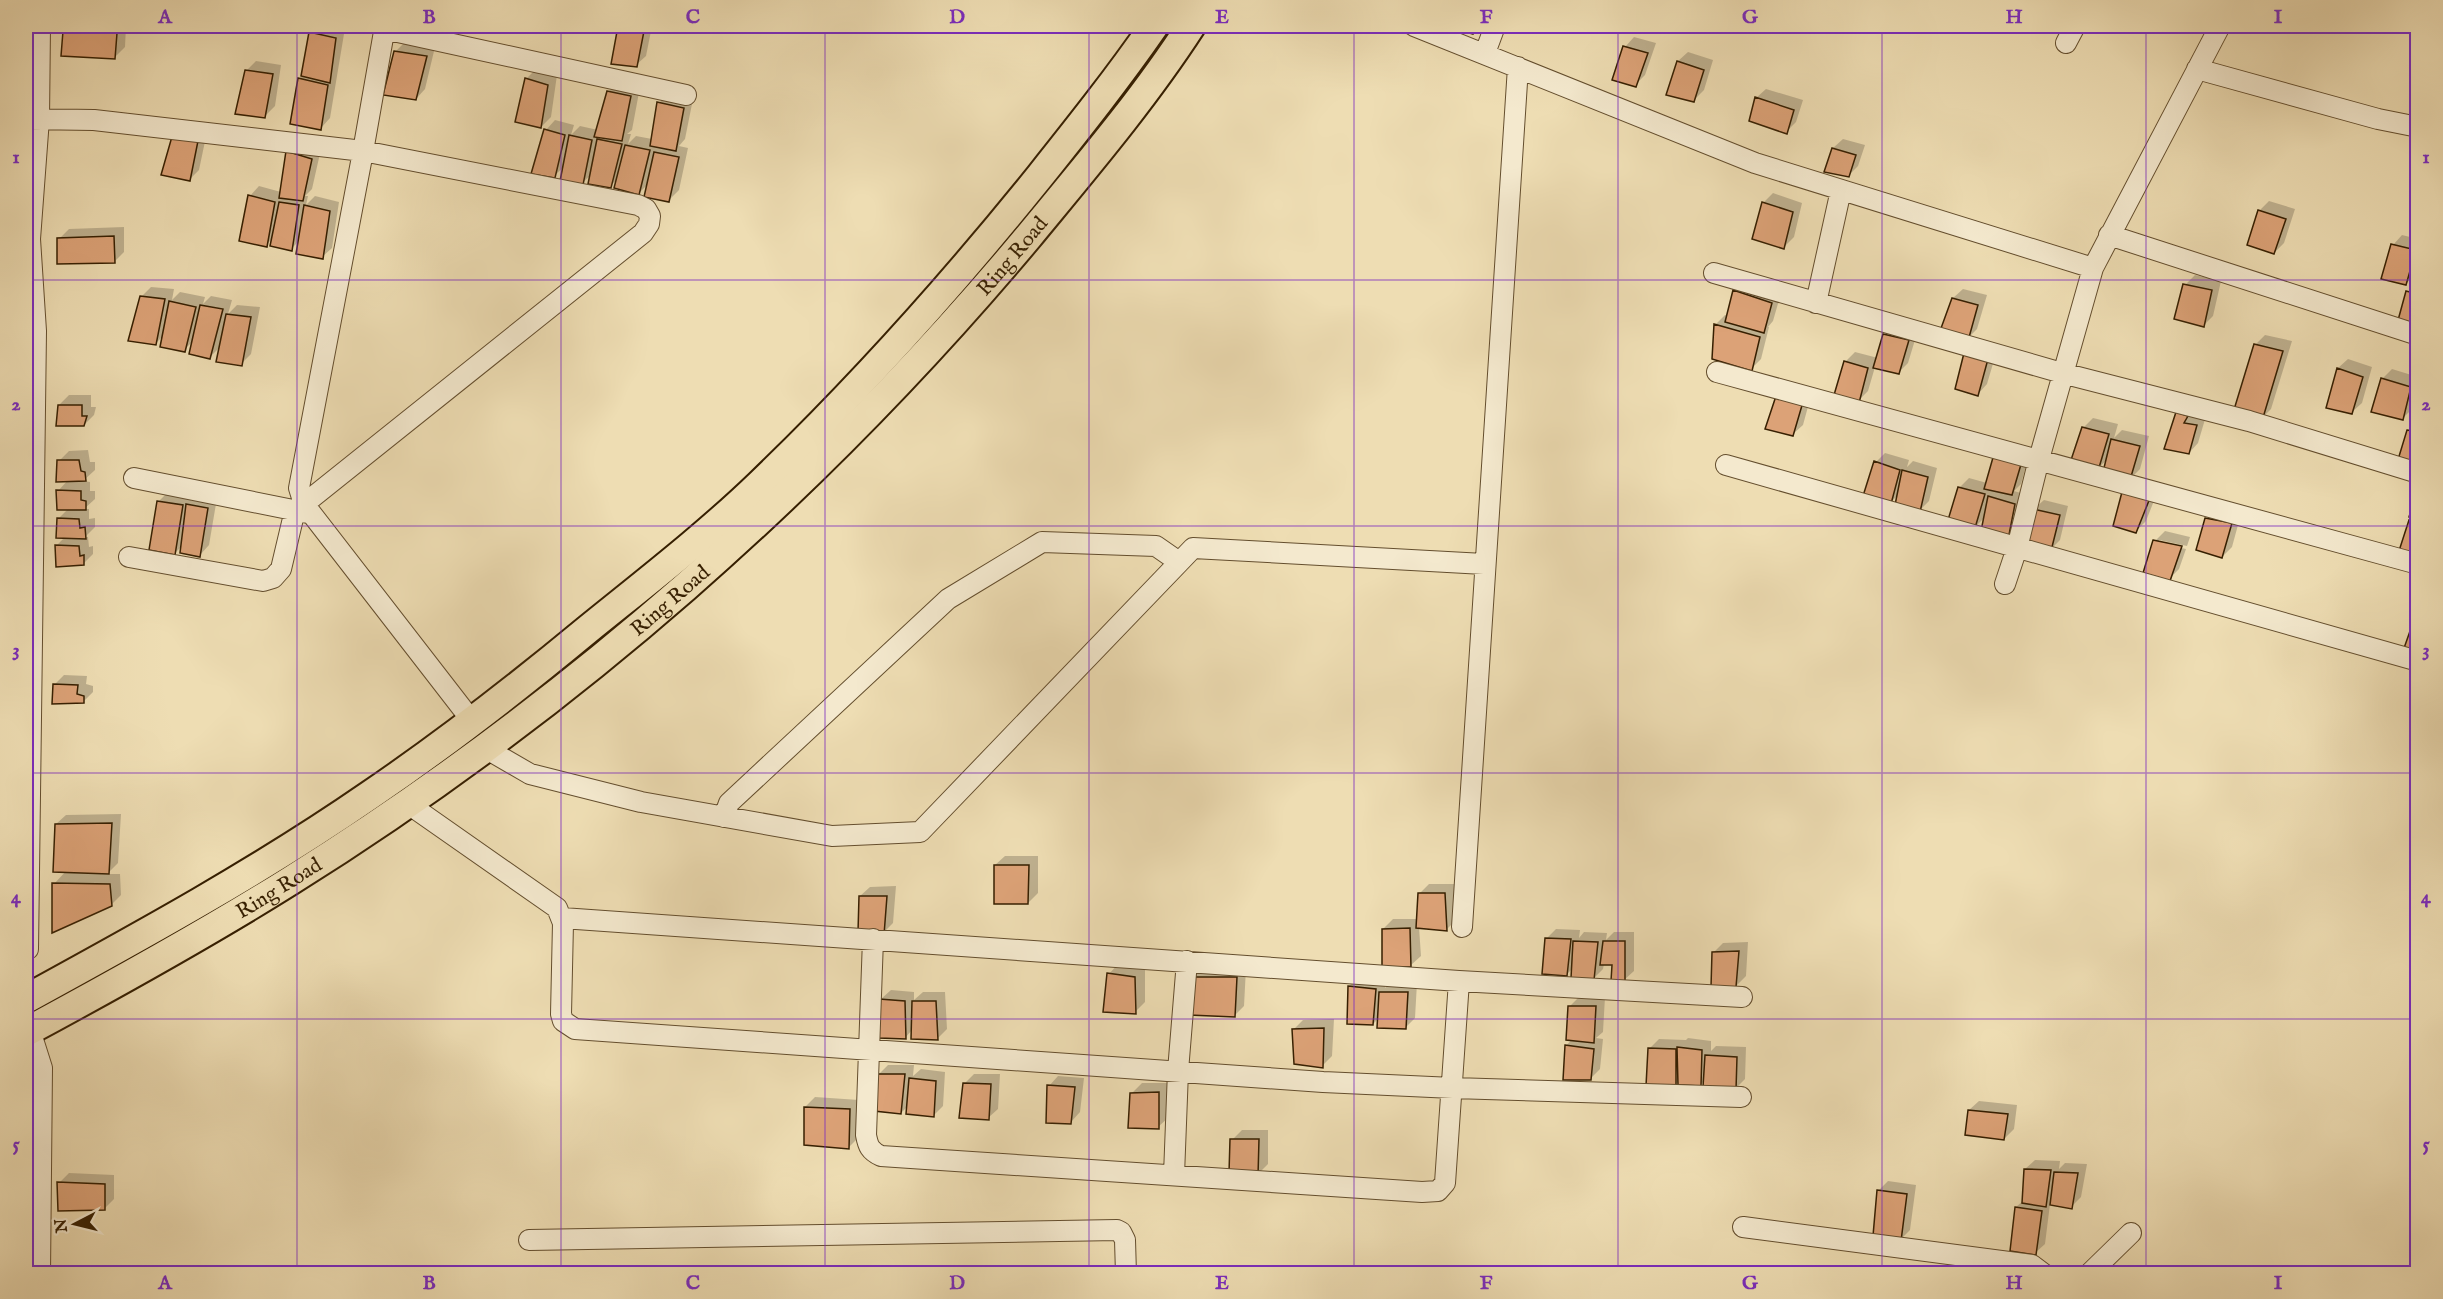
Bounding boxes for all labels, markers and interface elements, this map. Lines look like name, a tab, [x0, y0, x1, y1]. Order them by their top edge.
text: A	[157, 5, 173, 30]
text: B	[422, 5, 436, 30]
text: C	[686, 5, 700, 30]
text: D	[949, 5, 965, 30]
text: E	[1215, 5, 1229, 30]
text: F	[1480, 5, 1493, 30]
text: G	[1742, 5, 1759, 30]
text: H	[2005, 5, 2023, 30]
text: I	[2274, 5, 2283, 30]
text: 1	[12, 145, 20, 170]
text: 1	[2422, 145, 2430, 170]
street label: Ring Road	[972, 211, 1055, 302]
text: 2	[11, 392, 21, 417]
text: 2	[2421, 392, 2431, 417]
street label: Ring Road	[626, 559, 717, 643]
text: 3	[12, 638, 20, 663]
text: 3	[2422, 638, 2430, 663]
street label: Ring Road	[232, 852, 328, 926]
text: 4	[11, 885, 22, 910]
text: 4	[2421, 885, 2432, 910]
text: 5	[12, 1132, 20, 1157]
text: 5	[2422, 1132, 2430, 1157]
north arrow	[45, 1194, 105, 1254]
text: N	[51, 1217, 73, 1235]
text: A	[157, 1271, 173, 1296]
text: B	[422, 1271, 436, 1296]
text: C	[686, 1271, 700, 1296]
text: D	[949, 1271, 965, 1296]
text: E	[1215, 1271, 1229, 1296]
text: F	[1480, 1271, 1493, 1296]
text: G	[1742, 1271, 1759, 1296]
text: H	[2005, 1271, 2023, 1296]
text: I	[2274, 1271, 2283, 1296]

